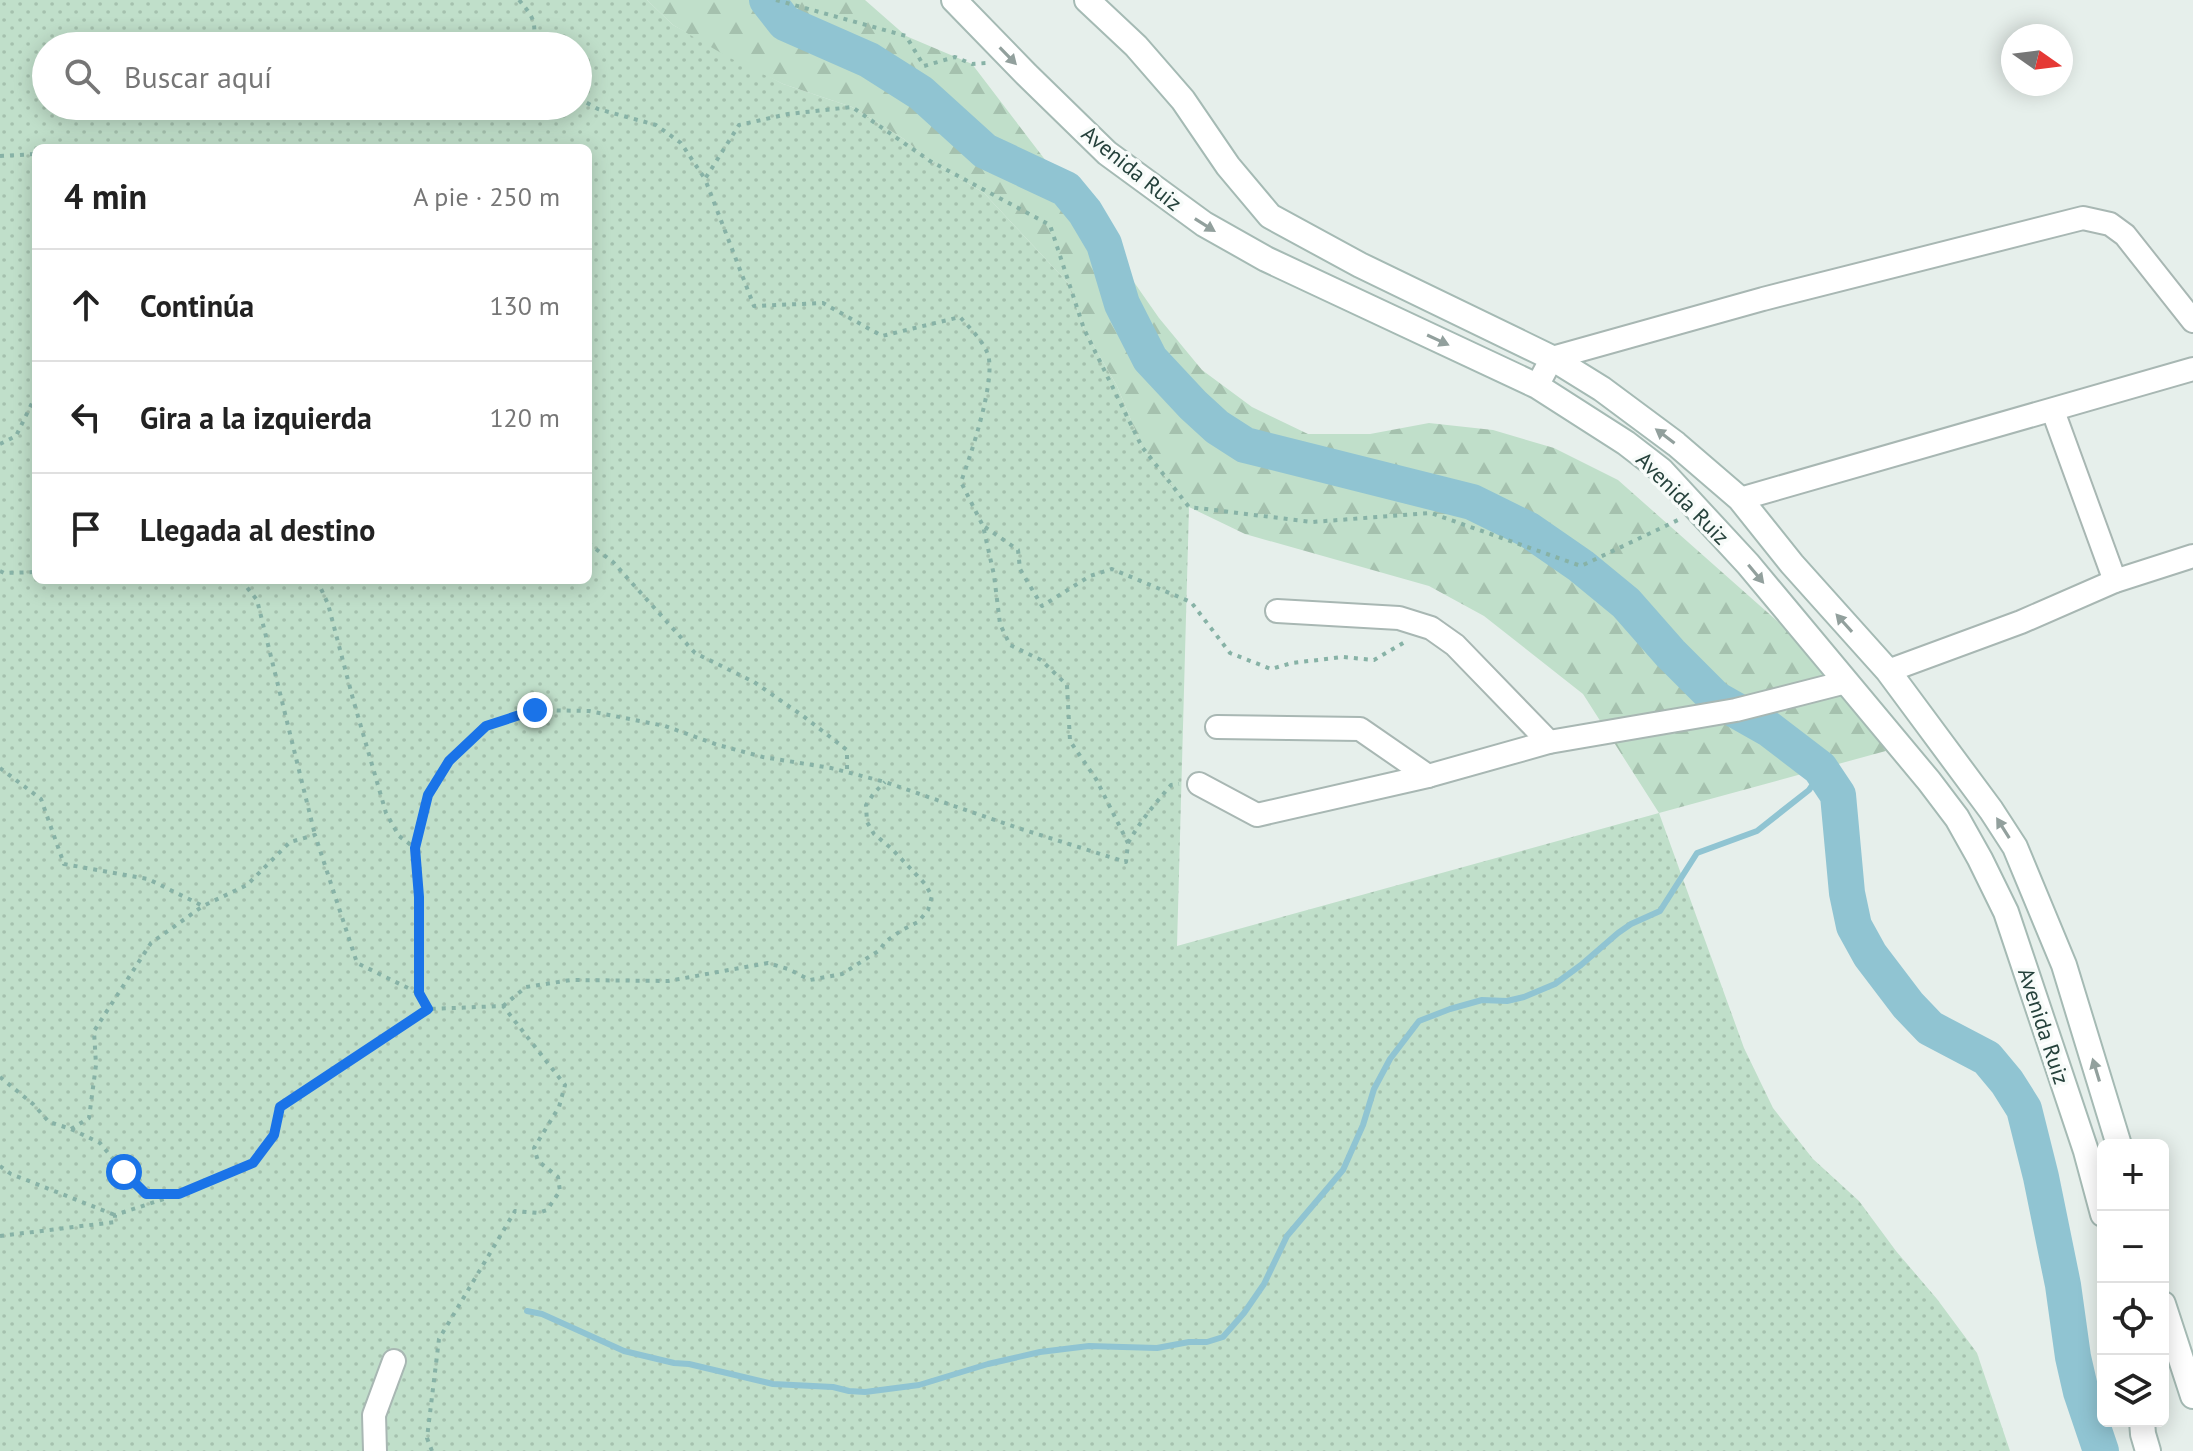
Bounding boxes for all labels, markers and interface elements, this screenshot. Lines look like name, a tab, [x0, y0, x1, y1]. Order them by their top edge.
north arrow	[2001, 24, 2073, 96]
search box	[32, 32, 592, 120]
one-way arrow	[999, 46, 1017, 65]
icon: search	[60, 54, 104, 98]
text: Buscar aquí	[124, 57, 272, 96]
street label: Avenida Ruiz	[1076, 119, 1188, 217]
text: 4 min	[64, 174, 147, 218]
text: A pie · 250 m	[413, 180, 560, 213]
one-way arrow	[1194, 217, 1216, 231]
icon: ahead	[64, 283, 108, 327]
text: Continúa	[140, 286, 254, 325]
text: 130 m	[489, 289, 560, 322]
one-way arrow	[1426, 333, 1450, 347]
icon: left	[64, 395, 108, 439]
text: Gira a la izquierda	[140, 398, 372, 437]
text: 120 m	[489, 401, 560, 434]
one-way arrow	[1654, 428, 1676, 444]
street label: Avenida Ruiz	[1630, 445, 1736, 551]
icon: arrive	[64, 507, 108, 551]
text: Llegada al destino	[140, 510, 375, 549]
one-way arrow	[1747, 564, 1764, 584]
one-way arrow	[1836, 613, 1854, 632]
route end	[517, 692, 553, 728]
one-way arrow	[1995, 818, 2010, 839]
street label: Avenida Ruiz	[2012, 964, 2076, 1088]
one-way arrow	[2089, 1058, 2102, 1082]
map controls	[2097, 1139, 2169, 1427]
button: +	[2097, 1139, 2169, 1211]
route start	[106, 1154, 142, 1190]
button: −	[2097, 1211, 2169, 1283]
button: locate	[2097, 1283, 2169, 1355]
button: layers	[2097, 1355, 2169, 1427]

